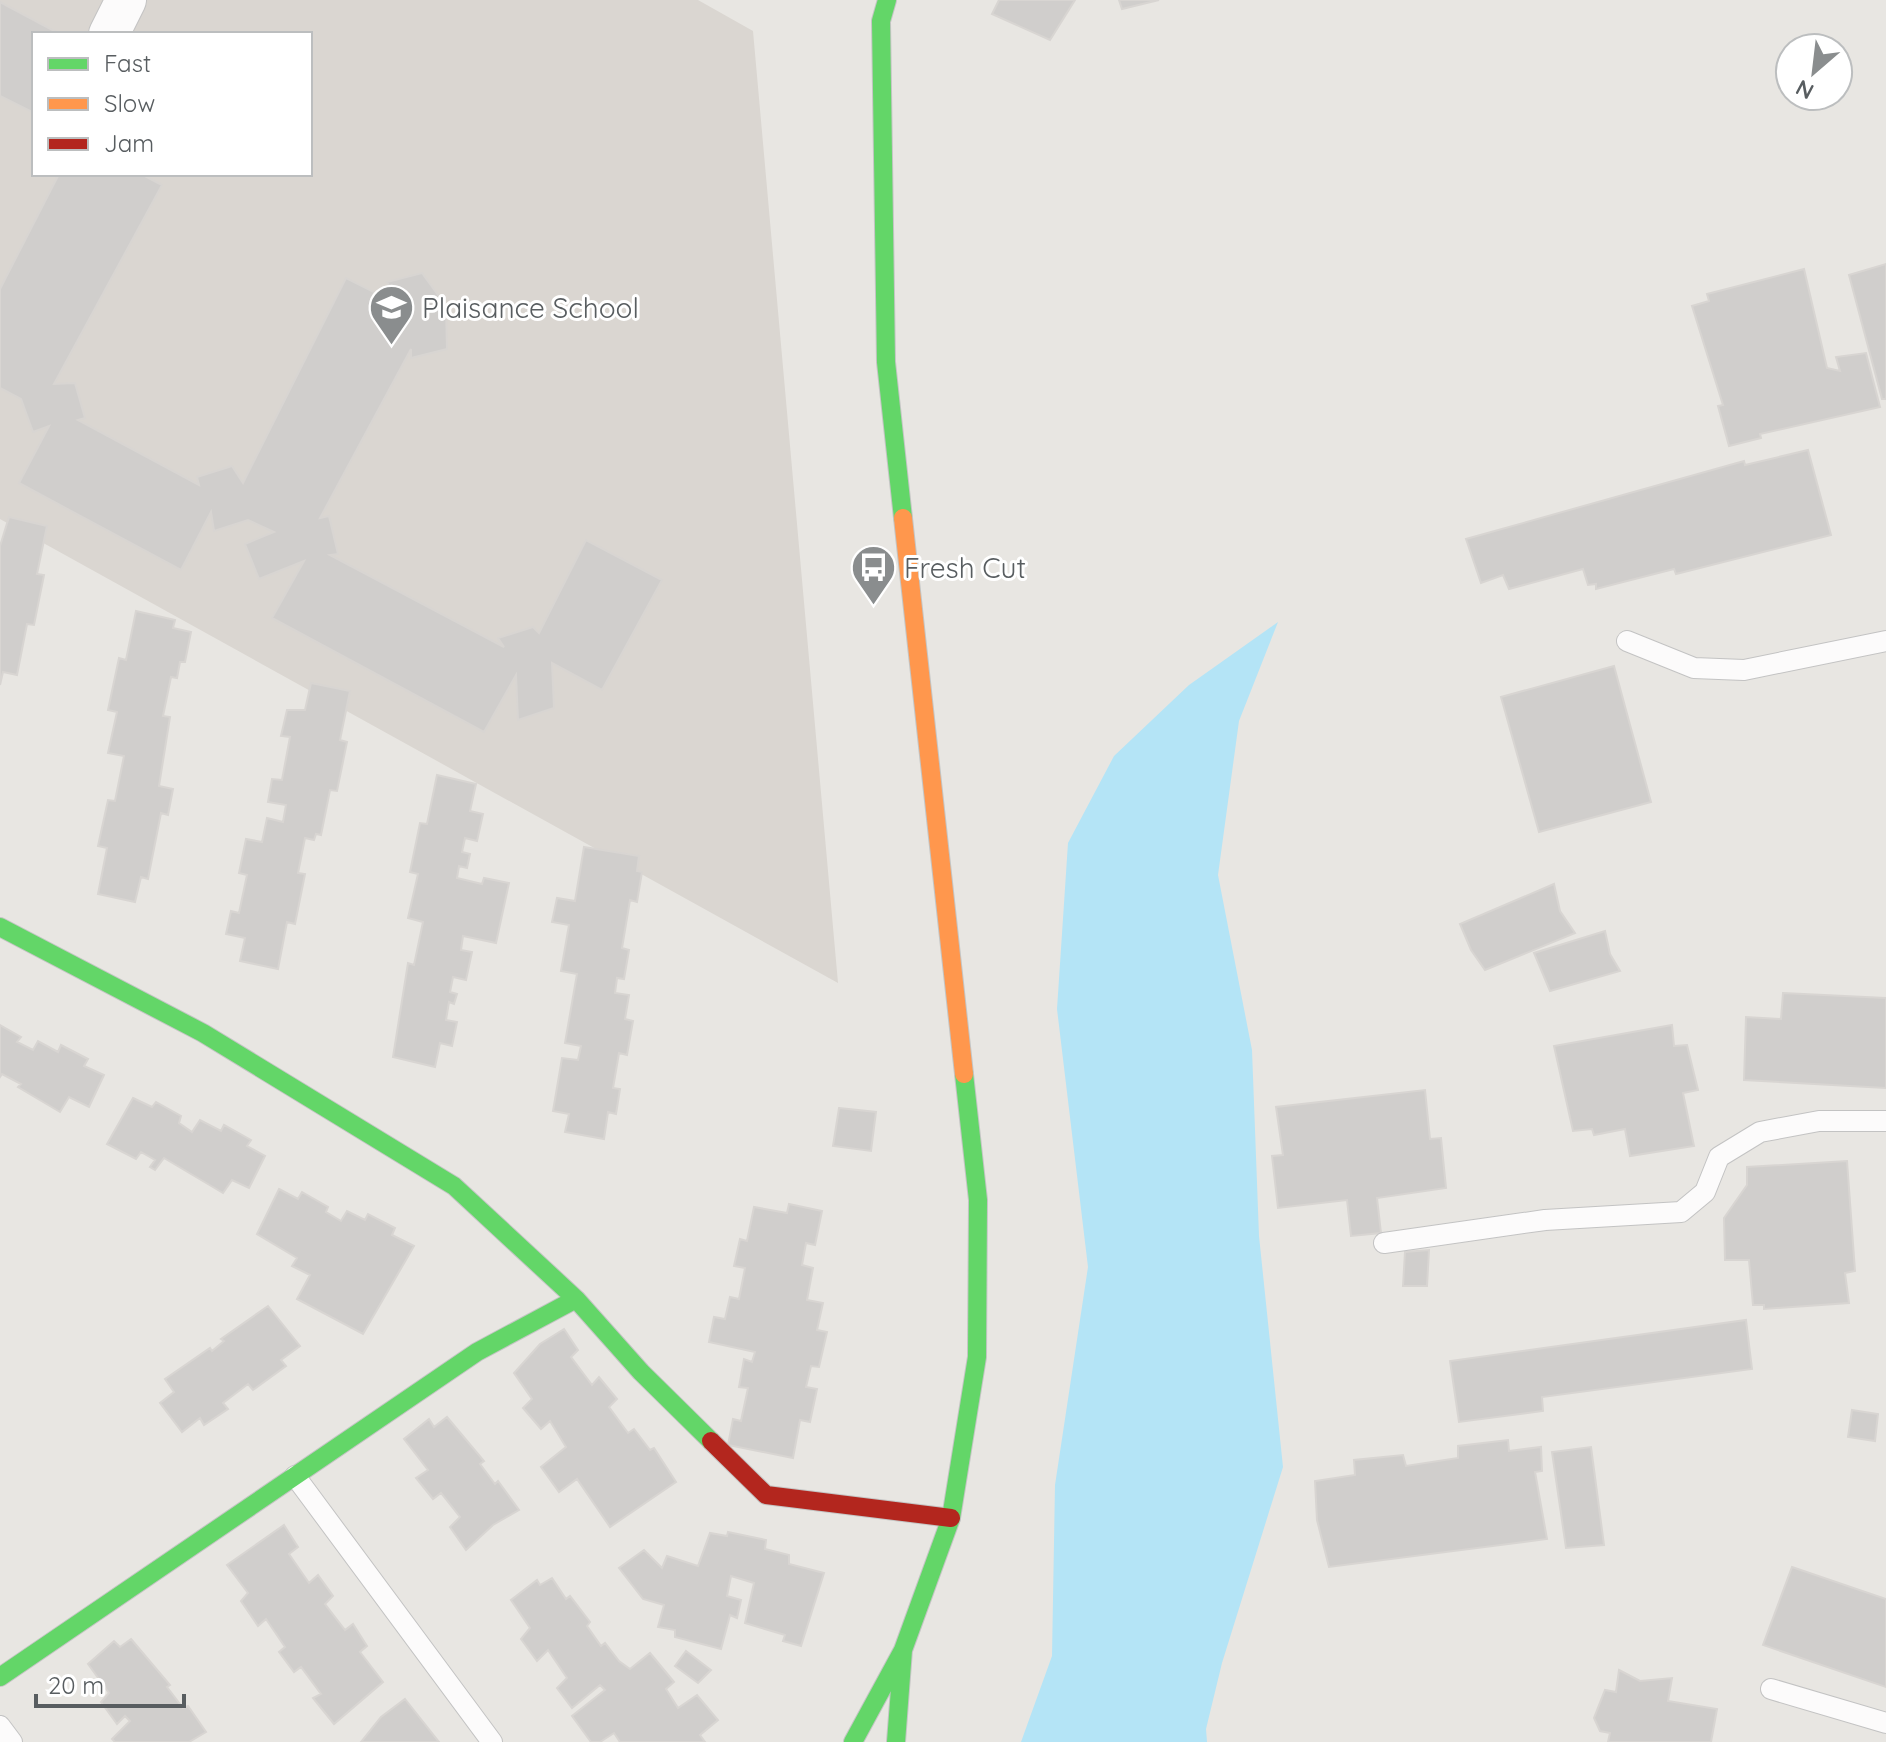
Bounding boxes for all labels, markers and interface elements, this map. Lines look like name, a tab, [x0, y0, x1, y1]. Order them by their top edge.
legend	[32, 32, 312, 176]
north arrow	[1774, 32, 1854, 112]
text: Fast	[104, 48, 151, 78]
text: N	[1791, 74, 1818, 106]
text: Slow	[104, 88, 155, 118]
text: Jam	[104, 128, 154, 158]
school or university icon: Plaisance School	[367, 284, 415, 347]
place label: Plaisance School	[422, 290, 639, 325]
bus stop icon: Fresh Cut	[849, 544, 897, 607]
place label: Fresh Cut	[904, 550, 1026, 585]
scale bar	[36, 1658, 184, 1708]
text: 20 m	[48, 1670, 104, 1700]

